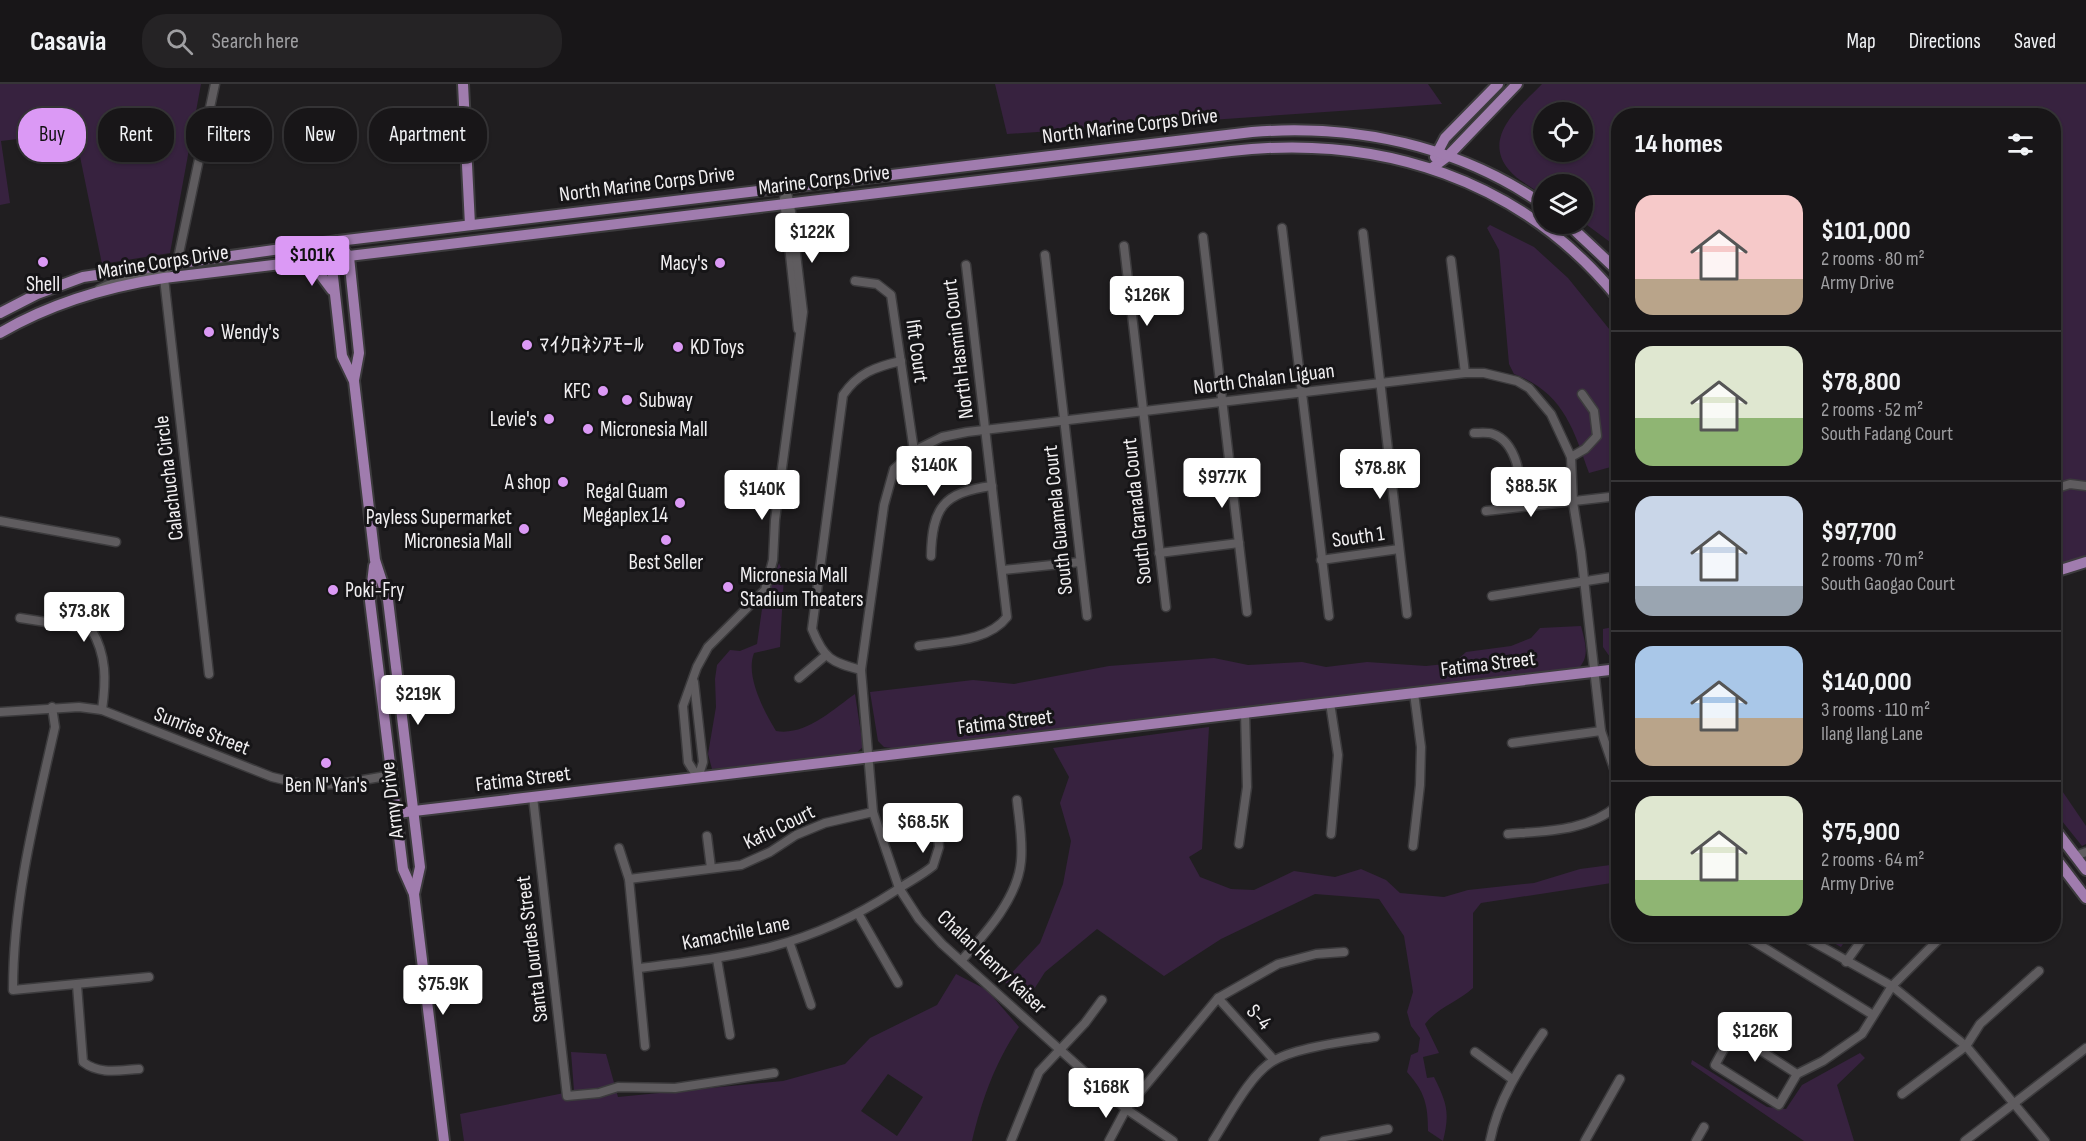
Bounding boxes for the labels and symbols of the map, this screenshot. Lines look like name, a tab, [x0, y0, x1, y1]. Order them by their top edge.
street label: North Marine Corps Drive	[1041, 103, 1219, 149]
street label: Marine Corps Drive	[757, 160, 891, 200]
street label: North Marine Corps Drive	[558, 161, 736, 207]
pin: $122K	[770, 213, 854, 264]
pin: $101K	[270, 236, 354, 287]
street label: Marine Corps Drive	[96, 239, 230, 285]
place label: Macy's	[660, 251, 708, 276]
marker: Shell	[36, 255, 50, 269]
marker: Macy's	[713, 256, 727, 270]
place label: Shell	[26, 272, 60, 297]
pin: $126K	[1105, 276, 1189, 327]
street label: North Hasmin Court	[937, 278, 979, 420]
street label: Ifit Court	[900, 318, 934, 384]
place label: Wendy's	[221, 320, 279, 345]
marker: Wendy's	[202, 325, 216, 339]
place label: ﾏｲｸﾛﾈｼｱﾓｰﾙ	[539, 333, 645, 358]
place label: KD Toys	[690, 335, 744, 360]
marker: ﾏｲｸﾛﾈｼｱﾓｰﾙ	[520, 338, 534, 352]
marker: KD Toys	[671, 340, 685, 354]
street label: North Chalan Liguan	[1192, 358, 1336, 400]
place label: KFC	[563, 379, 591, 404]
marker: KFC	[596, 384, 610, 398]
place label: Subway	[639, 388, 693, 413]
marker: Subway	[620, 393, 634, 407]
place label: Levie's	[490, 407, 537, 432]
marker: Levie's	[542, 412, 556, 426]
street label: Calachucha Circle	[149, 414, 189, 542]
place label: Micronesia Mall	[600, 417, 708, 442]
marker: Micronesia Mall	[581, 422, 595, 436]
street label: South Granada Court	[1117, 437, 1157, 585]
street label: South Guamela Court	[1038, 444, 1078, 596]
pin: $140K	[892, 446, 976, 497]
pin: $78.8K	[1331, 449, 1429, 500]
pin: $97.7K	[1173, 458, 1271, 509]
pin: $88.5K	[1482, 467, 1580, 518]
place label: A shop	[504, 470, 551, 495]
pin: $140K	[720, 470, 804, 521]
marker: A shop	[556, 475, 570, 489]
place label: Regal Guam Megaplex 14	[583, 479, 668, 528]
marker: Regal Guam Megaplex 14	[673, 496, 687, 510]
place label: Payless Supermarket Micronesia Mall	[366, 505, 512, 554]
street label: South 1	[1330, 521, 1386, 553]
marker: Payless Supermarket Micronesia Mall	[517, 522, 531, 536]
marker: Best Seller	[659, 533, 673, 547]
place label: Best Seller	[629, 550, 703, 575]
place label: Micronesia Mall Stadium Theaters	[740, 563, 863, 612]
place label: Poki-Fry	[345, 578, 404, 603]
marker: Micronesia Mall Stadium Theaters	[721, 580, 735, 594]
marker: Poki-Fry	[326, 583, 340, 597]
pin: $73.8K	[35, 592, 133, 643]
street label: Fatima Street	[1439, 646, 1537, 682]
pin: $219K	[376, 675, 460, 726]
street label: Sunrise Street	[151, 701, 253, 761]
street label: Fatima Street	[956, 704, 1054, 740]
marker: Ben N' Yan's	[319, 756, 333, 770]
street label: Army Drive	[375, 760, 409, 841]
street label: Fatima Street	[474, 761, 572, 797]
place label: Ben N' Yan's	[285, 773, 367, 798]
street label: Kafu Court	[739, 799, 819, 855]
pin: $68.5K	[874, 803, 972, 854]
street label: Santa Lourdes Street	[511, 875, 553, 1023]
street label: Chalan Henry Kaiser	[932, 905, 1052, 1019]
street label: Kamachile Lane	[680, 910, 792, 956]
pin: $75.9K	[394, 965, 492, 1016]
street label: S-4	[1241, 999, 1277, 1035]
pin: $126K	[1713, 1012, 1797, 1063]
pin: $168K	[1064, 1068, 1148, 1119]

